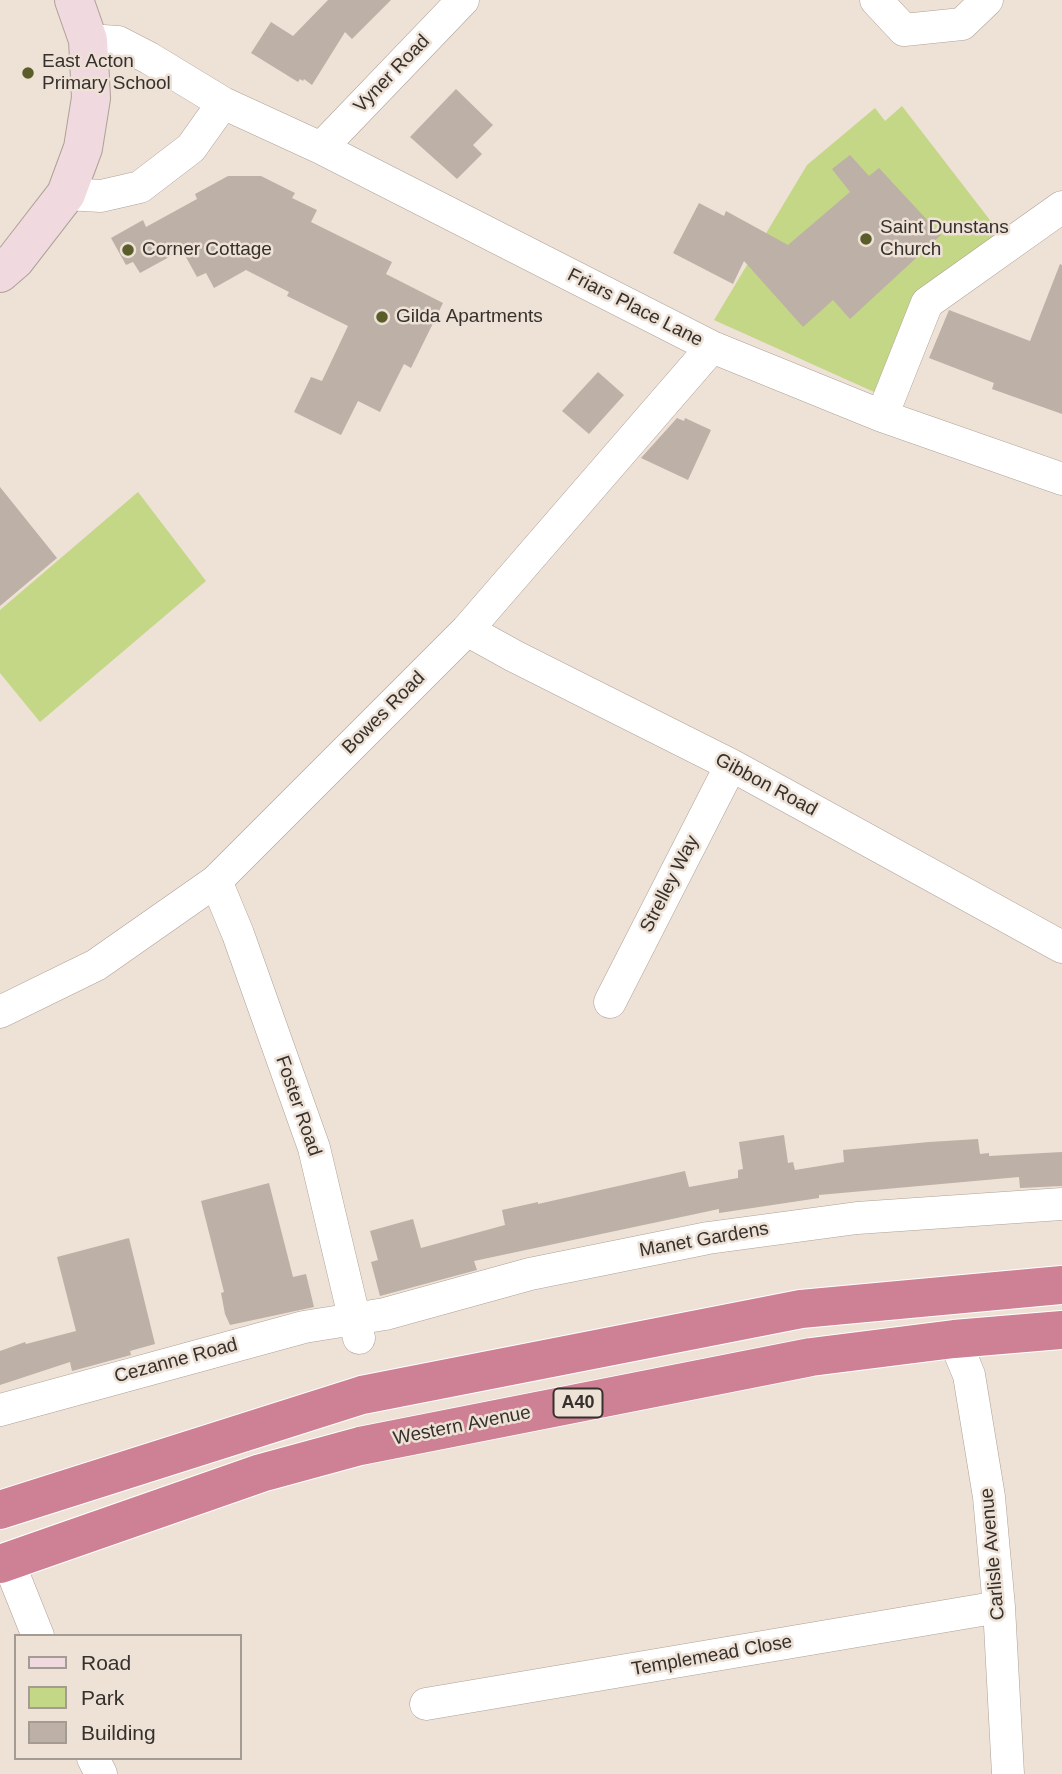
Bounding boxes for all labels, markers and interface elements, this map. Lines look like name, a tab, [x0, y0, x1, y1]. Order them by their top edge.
street label: Vyner Road	[349, 30, 435, 118]
place label: East Acton Primary School	[42, 51, 171, 95]
marker: East Acton Primary School	[20, 65, 36, 81]
place label: Saint Dunstans Church	[880, 217, 1009, 261]
marker: Saint Dunstans Church	[858, 231, 874, 247]
place label: Corner Cottage	[142, 239, 272, 261]
marker: Corner Cottage	[120, 242, 136, 258]
street label: Friars Place Lane	[563, 264, 707, 352]
place label: Gilda Apartments	[396, 306, 543, 328]
marker: Gilda Apartments	[374, 309, 390, 325]
street label: Bowes Road	[338, 667, 430, 759]
street label: Gibbon Road	[711, 749, 821, 821]
street label: Strelley Way	[636, 832, 704, 936]
street label: Foster Road	[270, 1053, 326, 1159]
street label: Manet Gardens	[638, 1217, 770, 1263]
street label: Cezanne Road	[112, 1334, 240, 1388]
road number: A40	[554, 1388, 602, 1418]
street label: Western Avenue	[391, 1401, 533, 1451]
street label: Carlisle Avenue	[976, 1487, 1010, 1621]
street label: Templemead Close	[630, 1631, 794, 1681]
legend	[14, 1634, 242, 1760]
text: Road	[81, 1651, 131, 1674]
text: Park	[81, 1686, 124, 1709]
text: Building	[81, 1721, 156, 1744]

